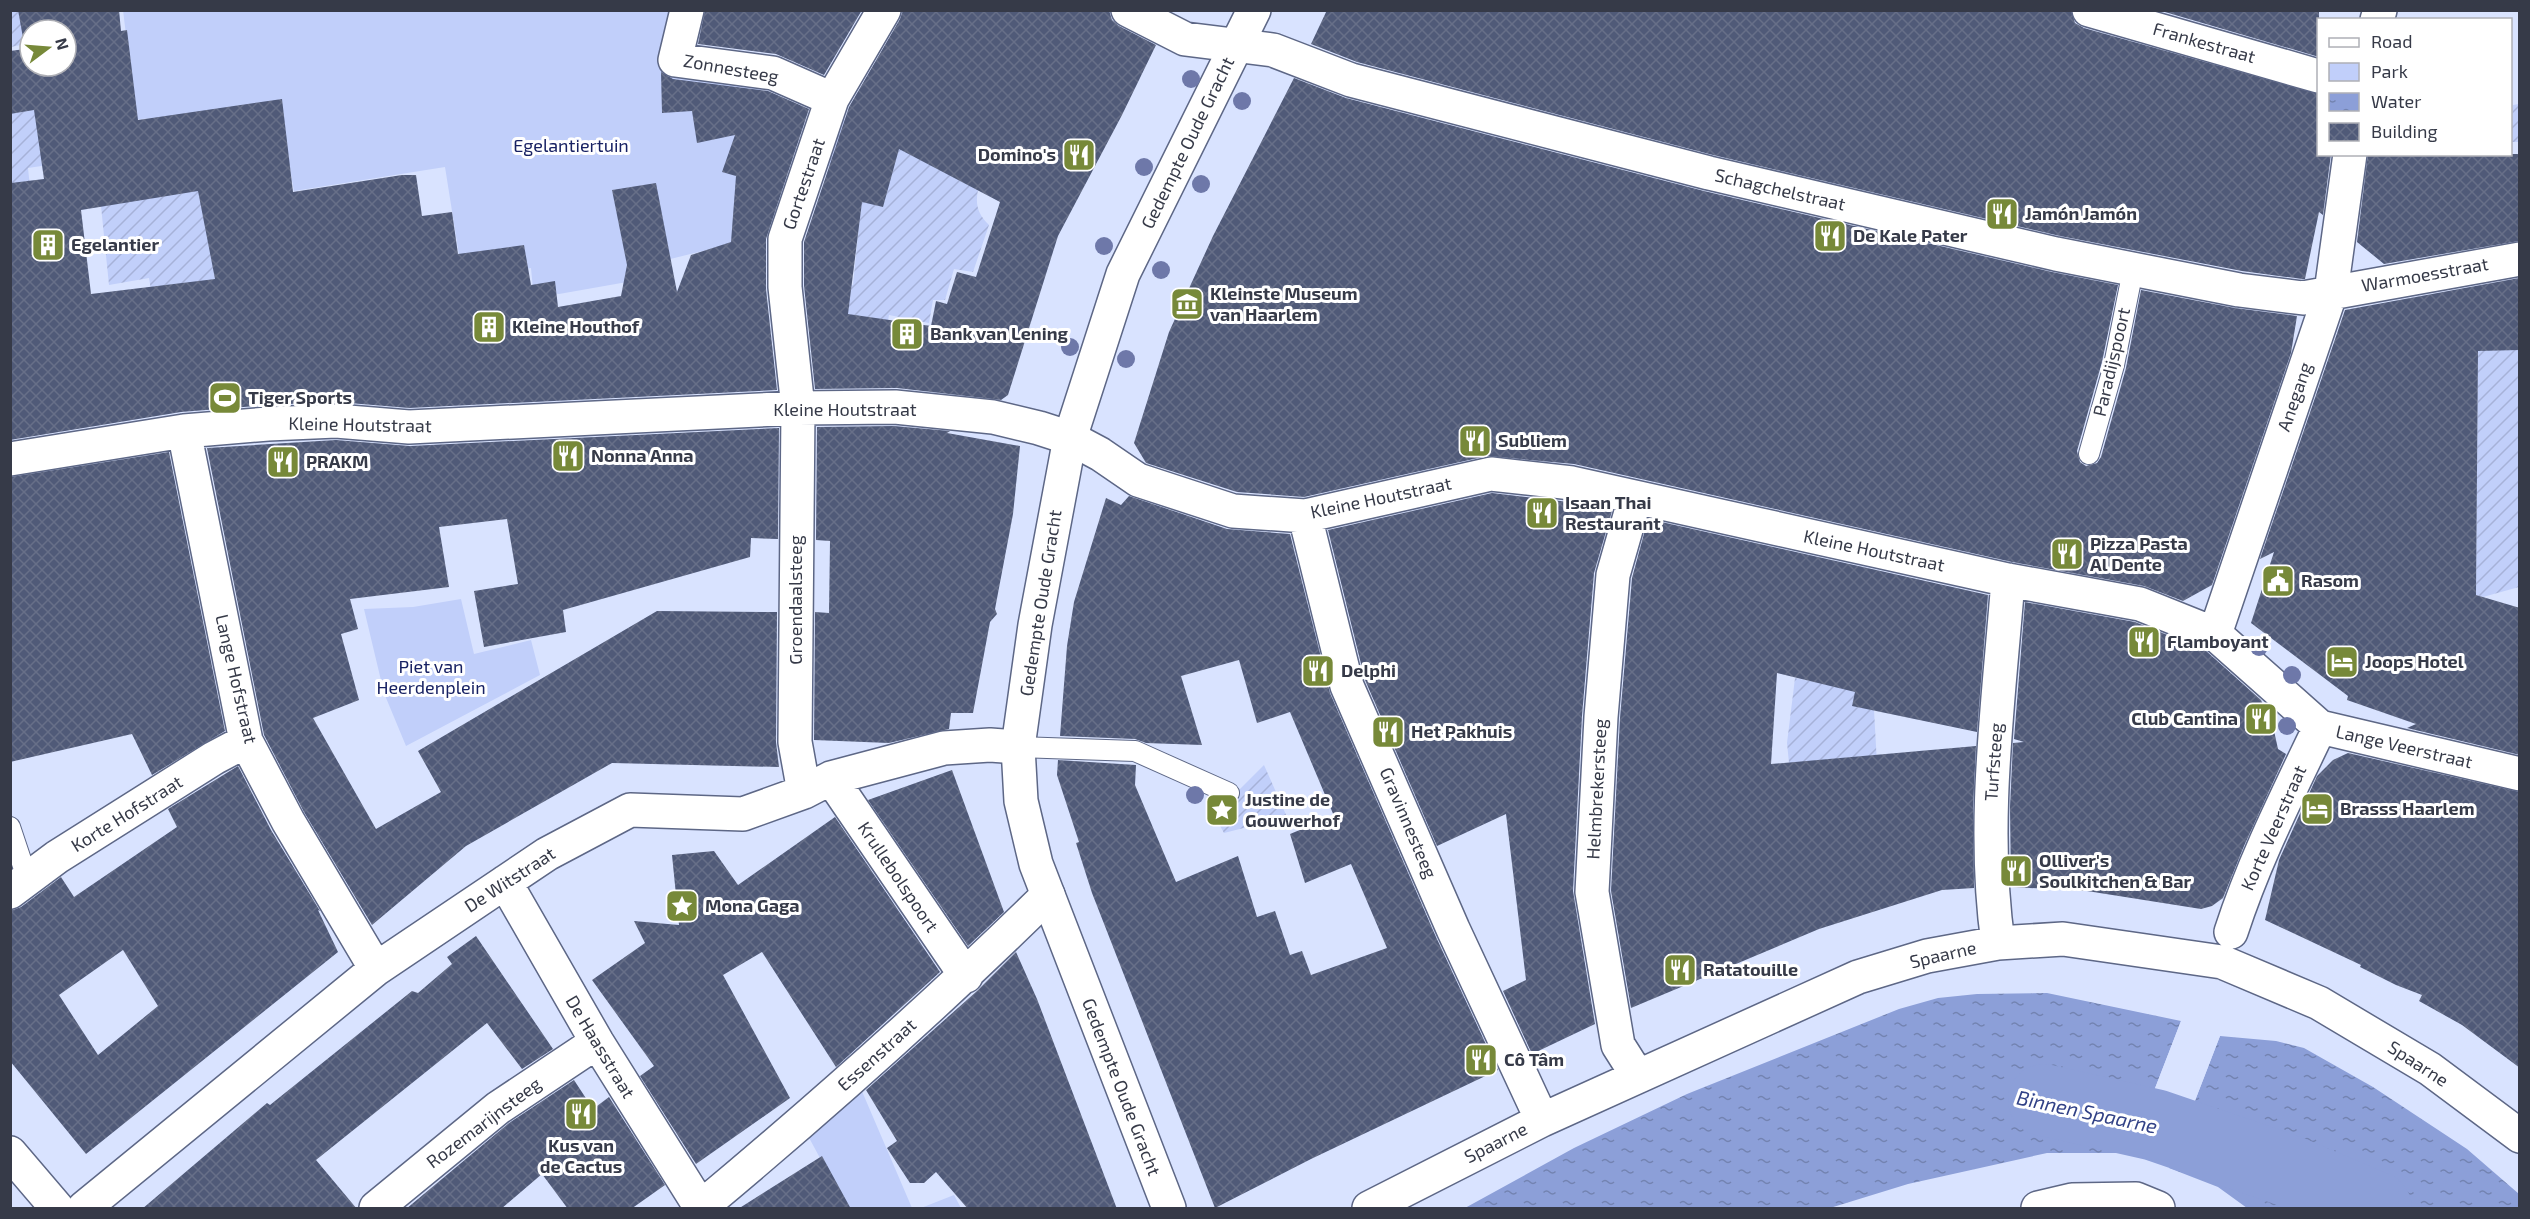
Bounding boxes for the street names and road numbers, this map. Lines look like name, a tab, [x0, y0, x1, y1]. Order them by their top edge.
street label: Frankestraat	[2151, 17, 2258, 67]
street label: Zonnesteeg	[682, 49, 781, 87]
street label: Gedempte Oude Gracht	[1136, 53, 1238, 232]
street label: Gortestraat	[777, 135, 829, 232]
street label: Schagchelstraat	[1713, 163, 1848, 215]
street label: Warmoesstraat	[2360, 252, 2490, 296]
street label: Paradijspoort	[2088, 305, 2134, 418]
street label: Anegang	[2272, 359, 2316, 434]
street label: Kleine Houtstraat	[773, 398, 917, 420]
street label: Kleine Houtstraat	[288, 412, 432, 436]
street label: Kleine Houtstraat	[1308, 471, 1453, 523]
street label: Gedempte Oude Gracht	[1014, 508, 1066, 698]
street label: Kleine Houtstraat	[1802, 524, 1947, 576]
street label: Groendaalsteeg	[784, 535, 806, 665]
street label: Lange Hofstraat	[211, 612, 263, 746]
street label: Helmbrekersteeg	[1581, 718, 1611, 860]
street label: Lange Veerstraat	[2334, 720, 2475, 772]
street label: Turfsteeg	[1979, 722, 2007, 802]
street label: Korte Veerstraat	[2236, 761, 2311, 894]
street label: Gravinnesteeg	[1376, 764, 1442, 881]
street label: Korte Hofstraat	[67, 770, 186, 856]
street label: Krullebolspoort	[854, 817, 944, 936]
street label: De Witstraat	[460, 842, 559, 917]
street label: Spaarne	[1907, 936, 1978, 972]
street label: De Haasstraat	[561, 991, 640, 1102]
street label: Gedempte Oude Gracht	[1078, 995, 1166, 1179]
street label: Essenstraat	[832, 1013, 920, 1095]
street label: Spaarne	[2384, 1036, 2453, 1091]
street label: Rozemarijnsteeg	[422, 1072, 545, 1172]
street label: Spaarne	[1460, 1117, 1531, 1167]

